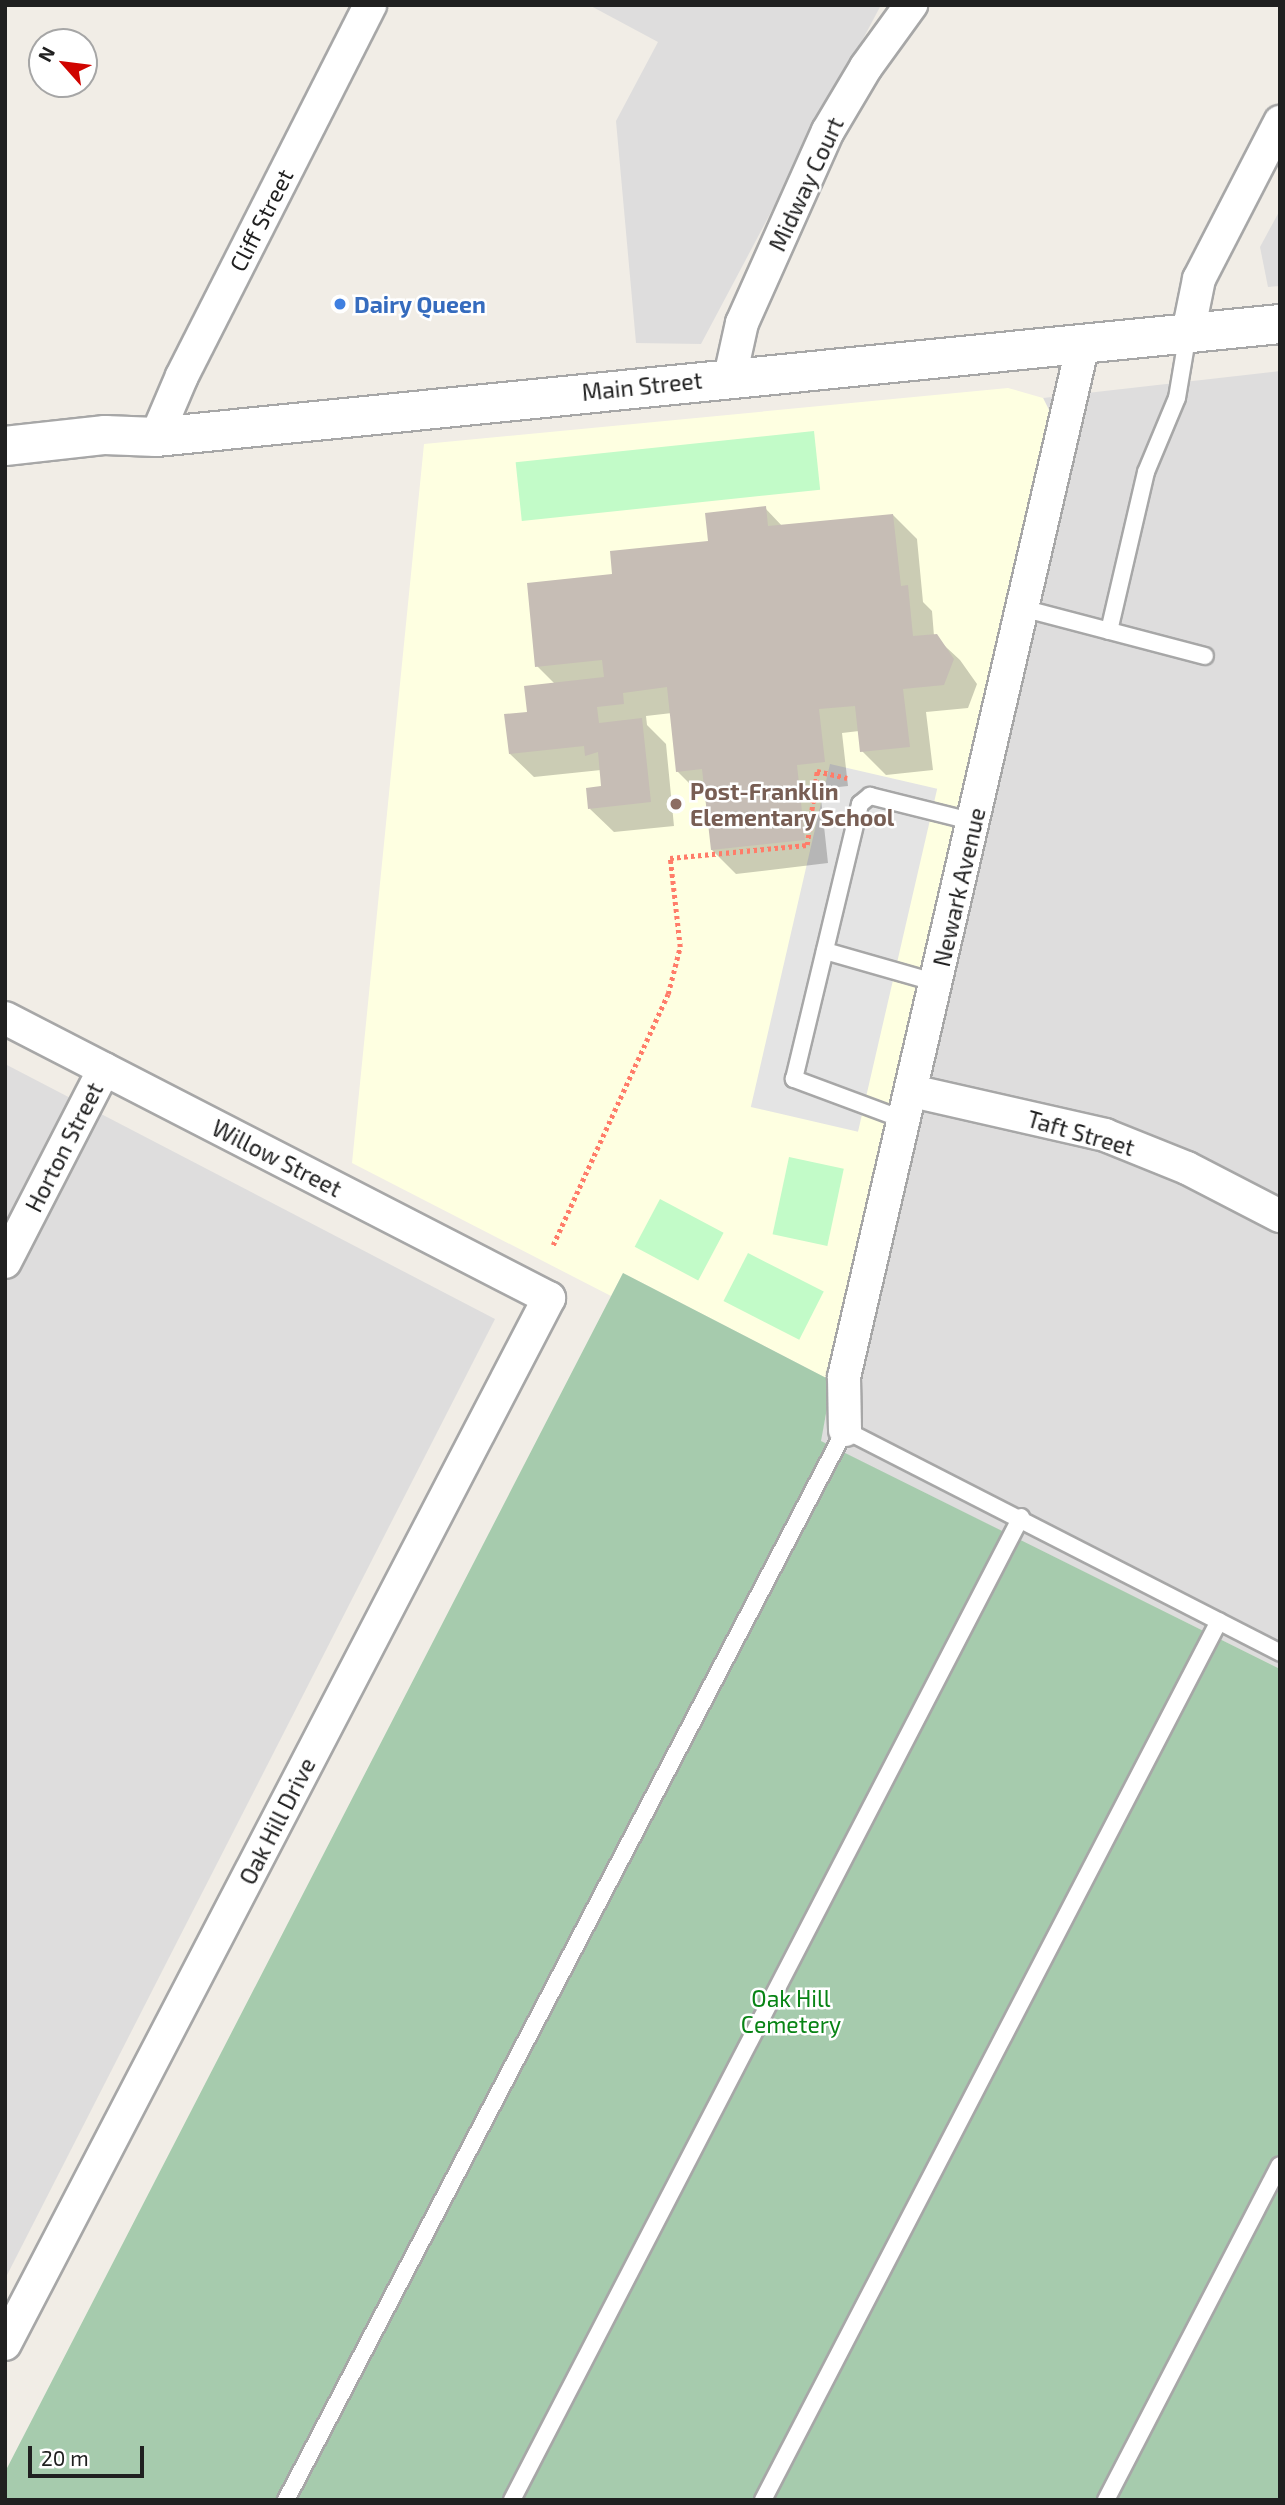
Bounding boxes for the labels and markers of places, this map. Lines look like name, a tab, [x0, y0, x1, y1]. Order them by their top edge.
place label: Dairy Queen	[354, 290, 486, 318]
marker: Dairy Queen	[332, 296, 348, 312]
place label: Post-Franklin Elementary School	[690, 777, 895, 831]
marker: Post-Franklin Elementary School	[668, 796, 684, 812]

